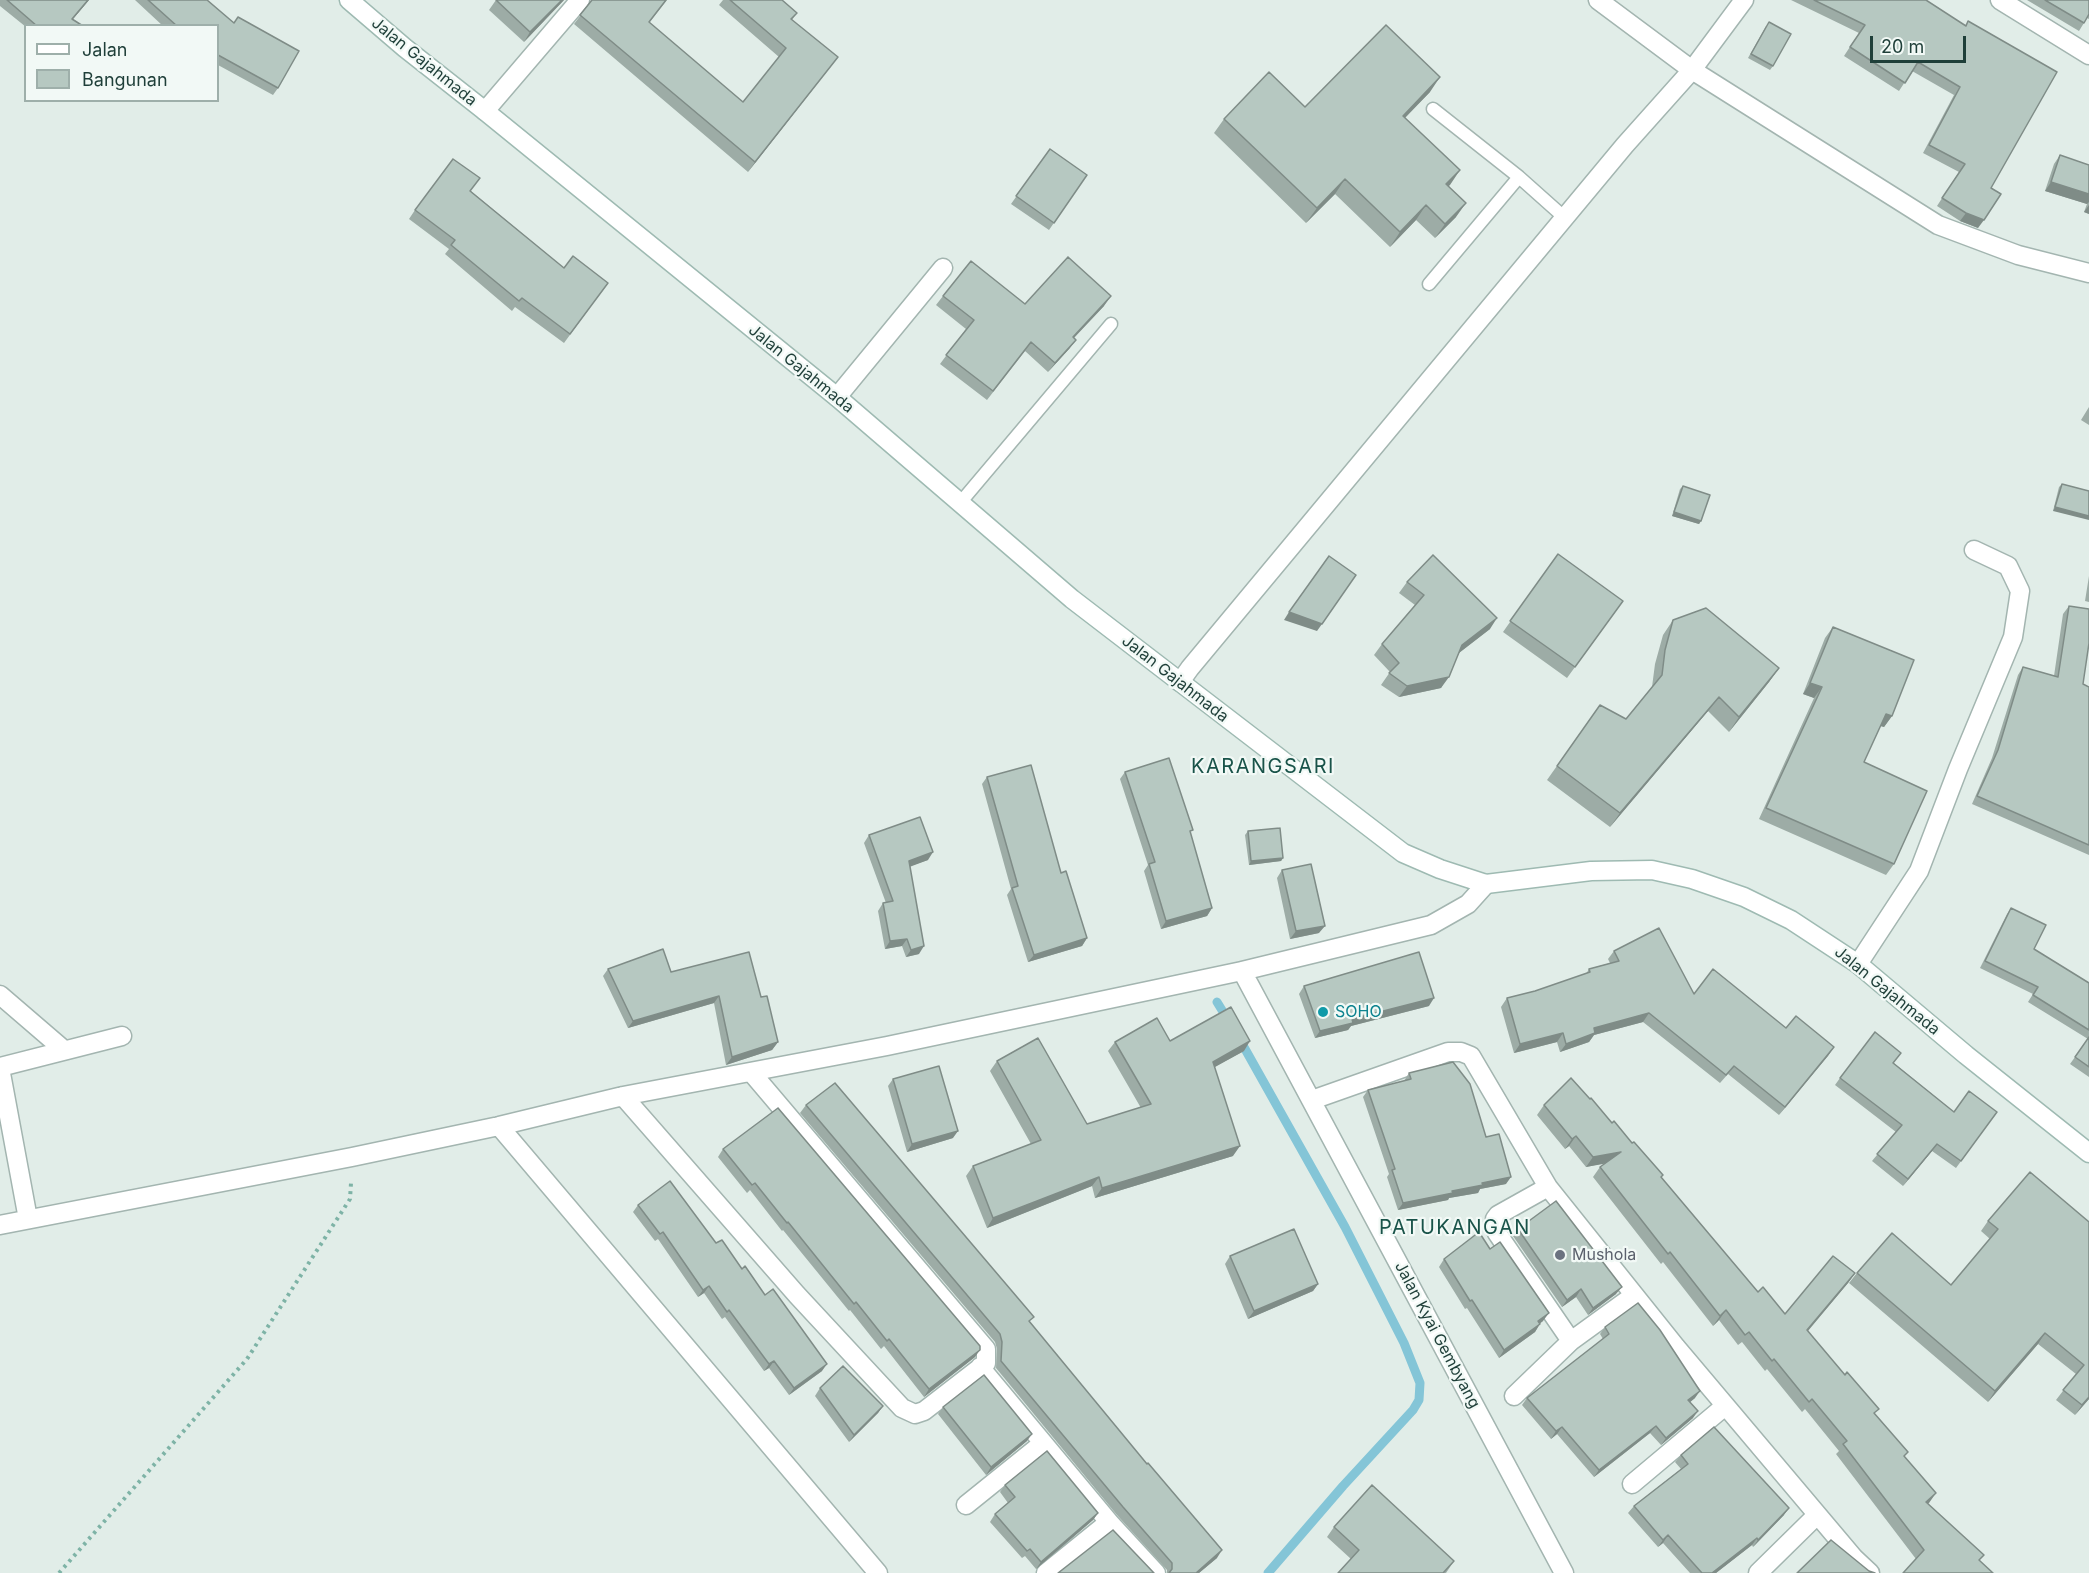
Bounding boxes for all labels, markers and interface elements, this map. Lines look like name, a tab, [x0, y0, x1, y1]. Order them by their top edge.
street label: Jalan Gajahmada	[367, 14, 481, 110]
legend	[24, 24, 219, 102]
scale bar	[1873, 24, 1969, 62]
text: 20 m	[1881, 36, 1924, 57]
text: Jalan	[82, 39, 127, 60]
text: Bangunan	[82, 69, 168, 90]
street label: Jalan Gajahmada	[744, 321, 858, 417]
street label: Jalan Gajahmada	[1118, 631, 1232, 727]
district label: KARANGSARI	[1191, 755, 1335, 779]
street label: Jalan Gajahmada	[1830, 943, 1944, 1039]
place label: SOHO	[1335, 1002, 1382, 1022]
marker: SOHO	[1316, 1005, 1330, 1019]
district label: PATUKANGAN	[1379, 1216, 1531, 1240]
place label: Mushola	[1572, 1245, 1636, 1265]
marker: Mushola	[1553, 1248, 1567, 1262]
street label: Jalan Kyai Gembyang	[1390, 1258, 1484, 1412]

